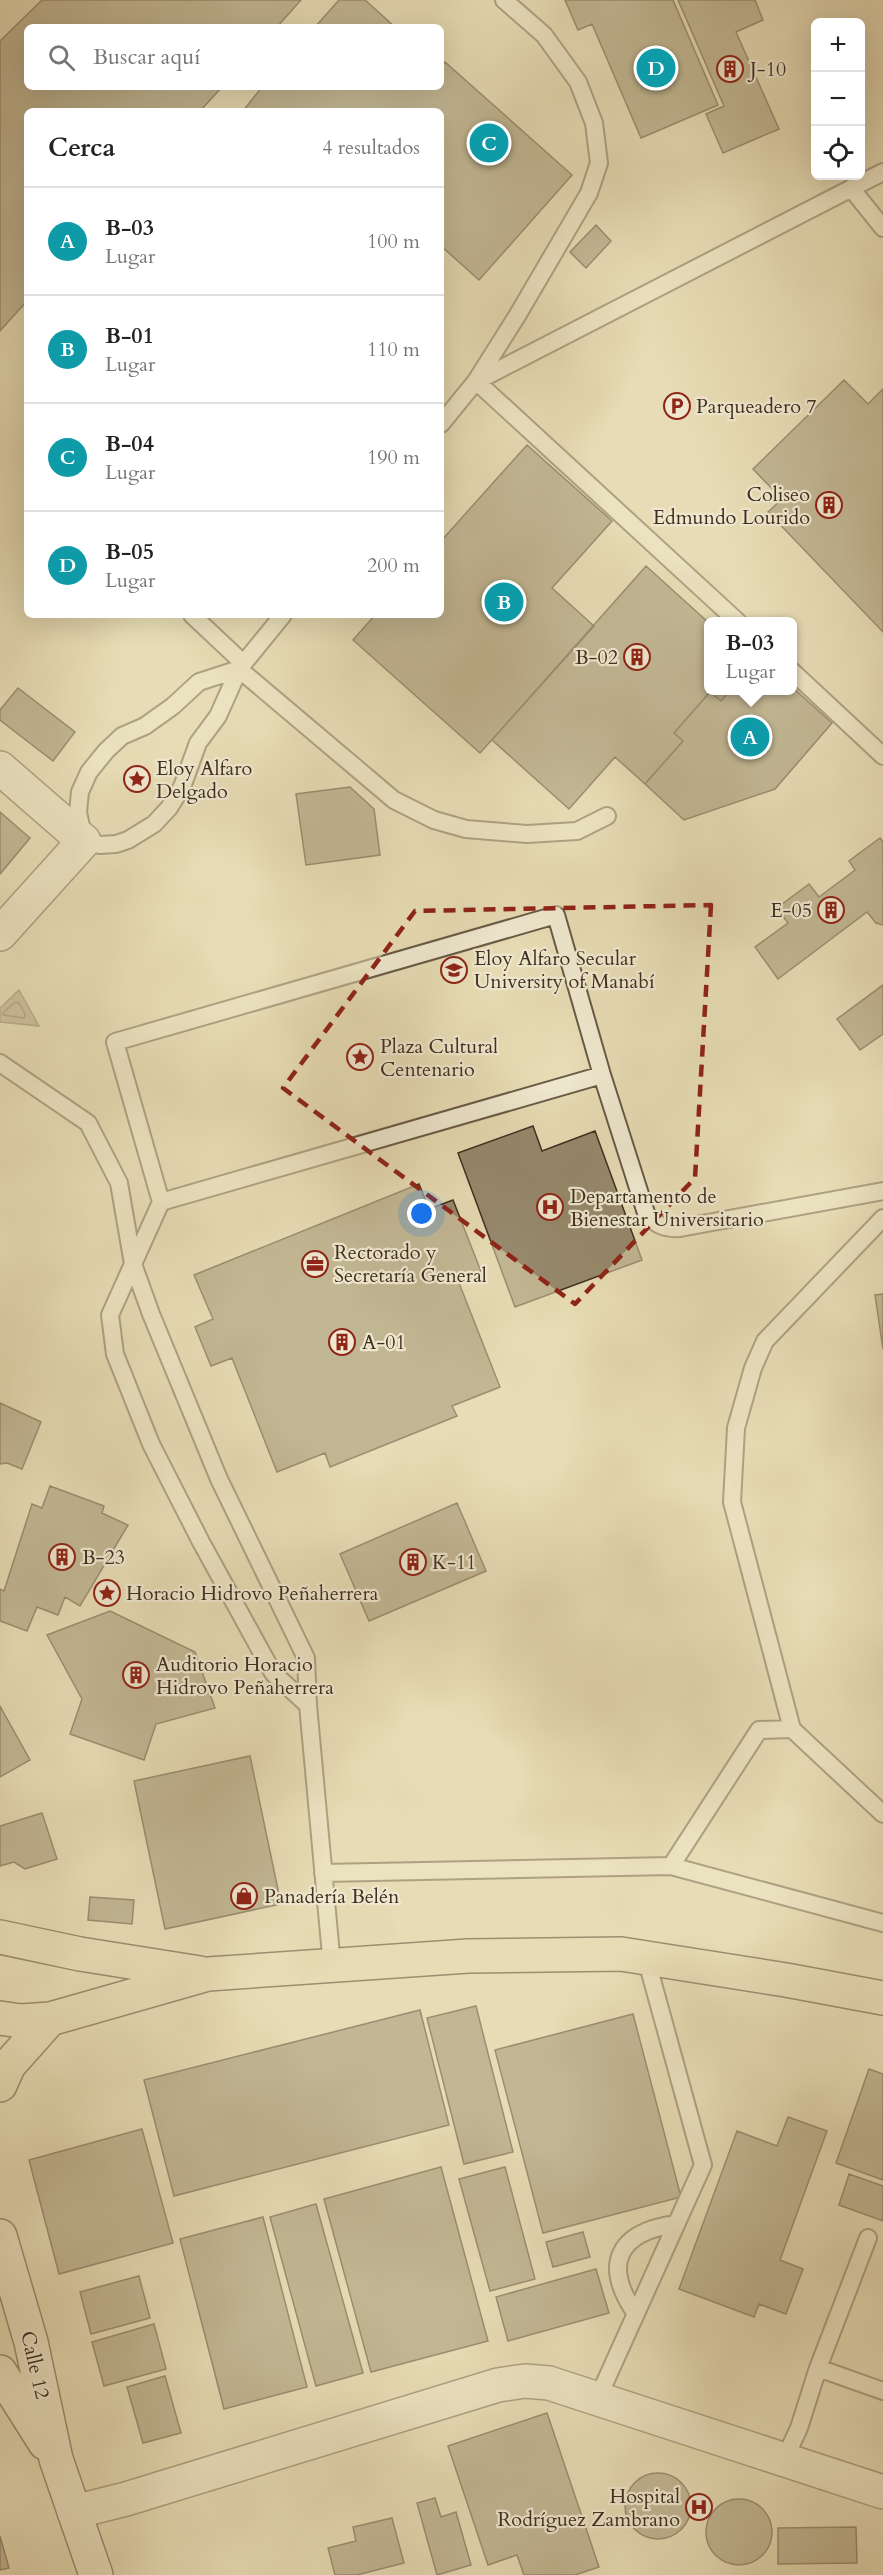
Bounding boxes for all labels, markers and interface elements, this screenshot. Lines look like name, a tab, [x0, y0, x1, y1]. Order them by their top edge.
map controls	[811, 18, 865, 180]
button: +	[811, 18, 865, 72]
search box	[24, 24, 444, 90]
icon: search	[45, 41, 78, 74]
text: Buscar aquí	[93, 42, 200, 72]
pin: D	[636, 46, 676, 90]
building icon: J-10	[715, 54, 745, 84]
place label: J-10	[747, 56, 786, 83]
button: −	[811, 72, 865, 126]
pin: C	[470, 120, 508, 166]
button: locate	[811, 126, 865, 180]
text: Cerca	[48, 130, 115, 165]
text: 4 resultados	[322, 134, 420, 161]
text: B-03	[105, 213, 154, 243]
text: A	[60, 228, 75, 255]
text: 100 m	[367, 228, 420, 255]
text: Lugar	[105, 243, 155, 270]
text: B-01	[105, 321, 154, 351]
text: B	[60, 336, 75, 363]
text: 110 m	[367, 336, 420, 363]
text: Lugar	[105, 351, 155, 378]
parking icon: Parqueadero 7	[662, 391, 692, 421]
place label: Parqueadero 7	[696, 393, 817, 420]
text: B-04	[105, 429, 154, 459]
text: C	[60, 444, 75, 471]
text: 190 m	[367, 444, 420, 471]
text: Lugar	[105, 459, 155, 486]
place label: Coliseo Edmundo Lourido	[653, 481, 810, 531]
building icon: Coliseo Edmundo Lourido	[814, 490, 844, 520]
text: B-05	[105, 537, 154, 567]
text: D	[59, 552, 76, 579]
text: 200 m	[367, 552, 420, 579]
text: Lugar	[105, 567, 155, 594]
pin: B	[484, 580, 524, 624]
popup	[704, 617, 797, 695]
text: B-03	[725, 628, 774, 658]
building icon: B-02	[622, 642, 652, 672]
place label: B-02	[575, 644, 618, 671]
text: Lugar	[725, 658, 776, 685]
pin: A	[730, 714, 770, 760]
place label: Eloy Alfaro Delgado	[156, 755, 253, 805]
place icon: Eloy Alfaro Delgado	[122, 764, 152, 794]
building icon: E-05	[816, 895, 846, 925]
place label: E-05	[770, 897, 812, 924]
place label: Eloy Alfaro Secular University of Manabí	[474, 945, 655, 995]
school or university icon: Eloy Alfaro Secular University of Manabí	[439, 955, 469, 985]
place label: Plaza Cultural Centenario	[380, 1033, 498, 1083]
place icon: Plaza Cultural Centenario	[345, 1042, 375, 1072]
place label: Departamento de Bienestar Universitario	[570, 1183, 764, 1233]
hospital icon: Departamento de Bienestar Universitario	[535, 1192, 565, 1222]
your location	[407, 1199, 436, 1228]
place label: Rectorado y Secretaría General	[334, 1239, 487, 1289]
office icon: Rectorado y Secretaría General	[300, 1249, 330, 1279]
building icon: A-01	[327, 1327, 357, 1357]
place label: A-01	[362, 1329, 406, 1356]
building icon: B-23	[47, 1542, 77, 1572]
place label: B-23	[82, 1544, 125, 1571]
building icon: K-11	[398, 1547, 428, 1577]
place label: K-11	[432, 1549, 476, 1576]
place icon: Horacio Hidrovo Peñaherrera	[92, 1578, 122, 1608]
place label: Horacio Hidrovo Peñaherrera	[126, 1580, 379, 1607]
place label: Auditorio Horacio Hidrovo Peñaherrera	[156, 1651, 334, 1701]
building icon: Auditorio Horacio Hidrovo Peñaherrera	[121, 1660, 151, 1690]
shop icon: Panadería Belén	[229, 1881, 259, 1911]
place label: Panadería Belén	[264, 1883, 400, 1910]
street label: Calle 12	[14, 2328, 56, 2402]
place label: Hospital Rodríguez Zambrano	[498, 2483, 680, 2533]
hospital icon: Hospital Rodríguez Zambrano	[684, 2492, 714, 2522]

